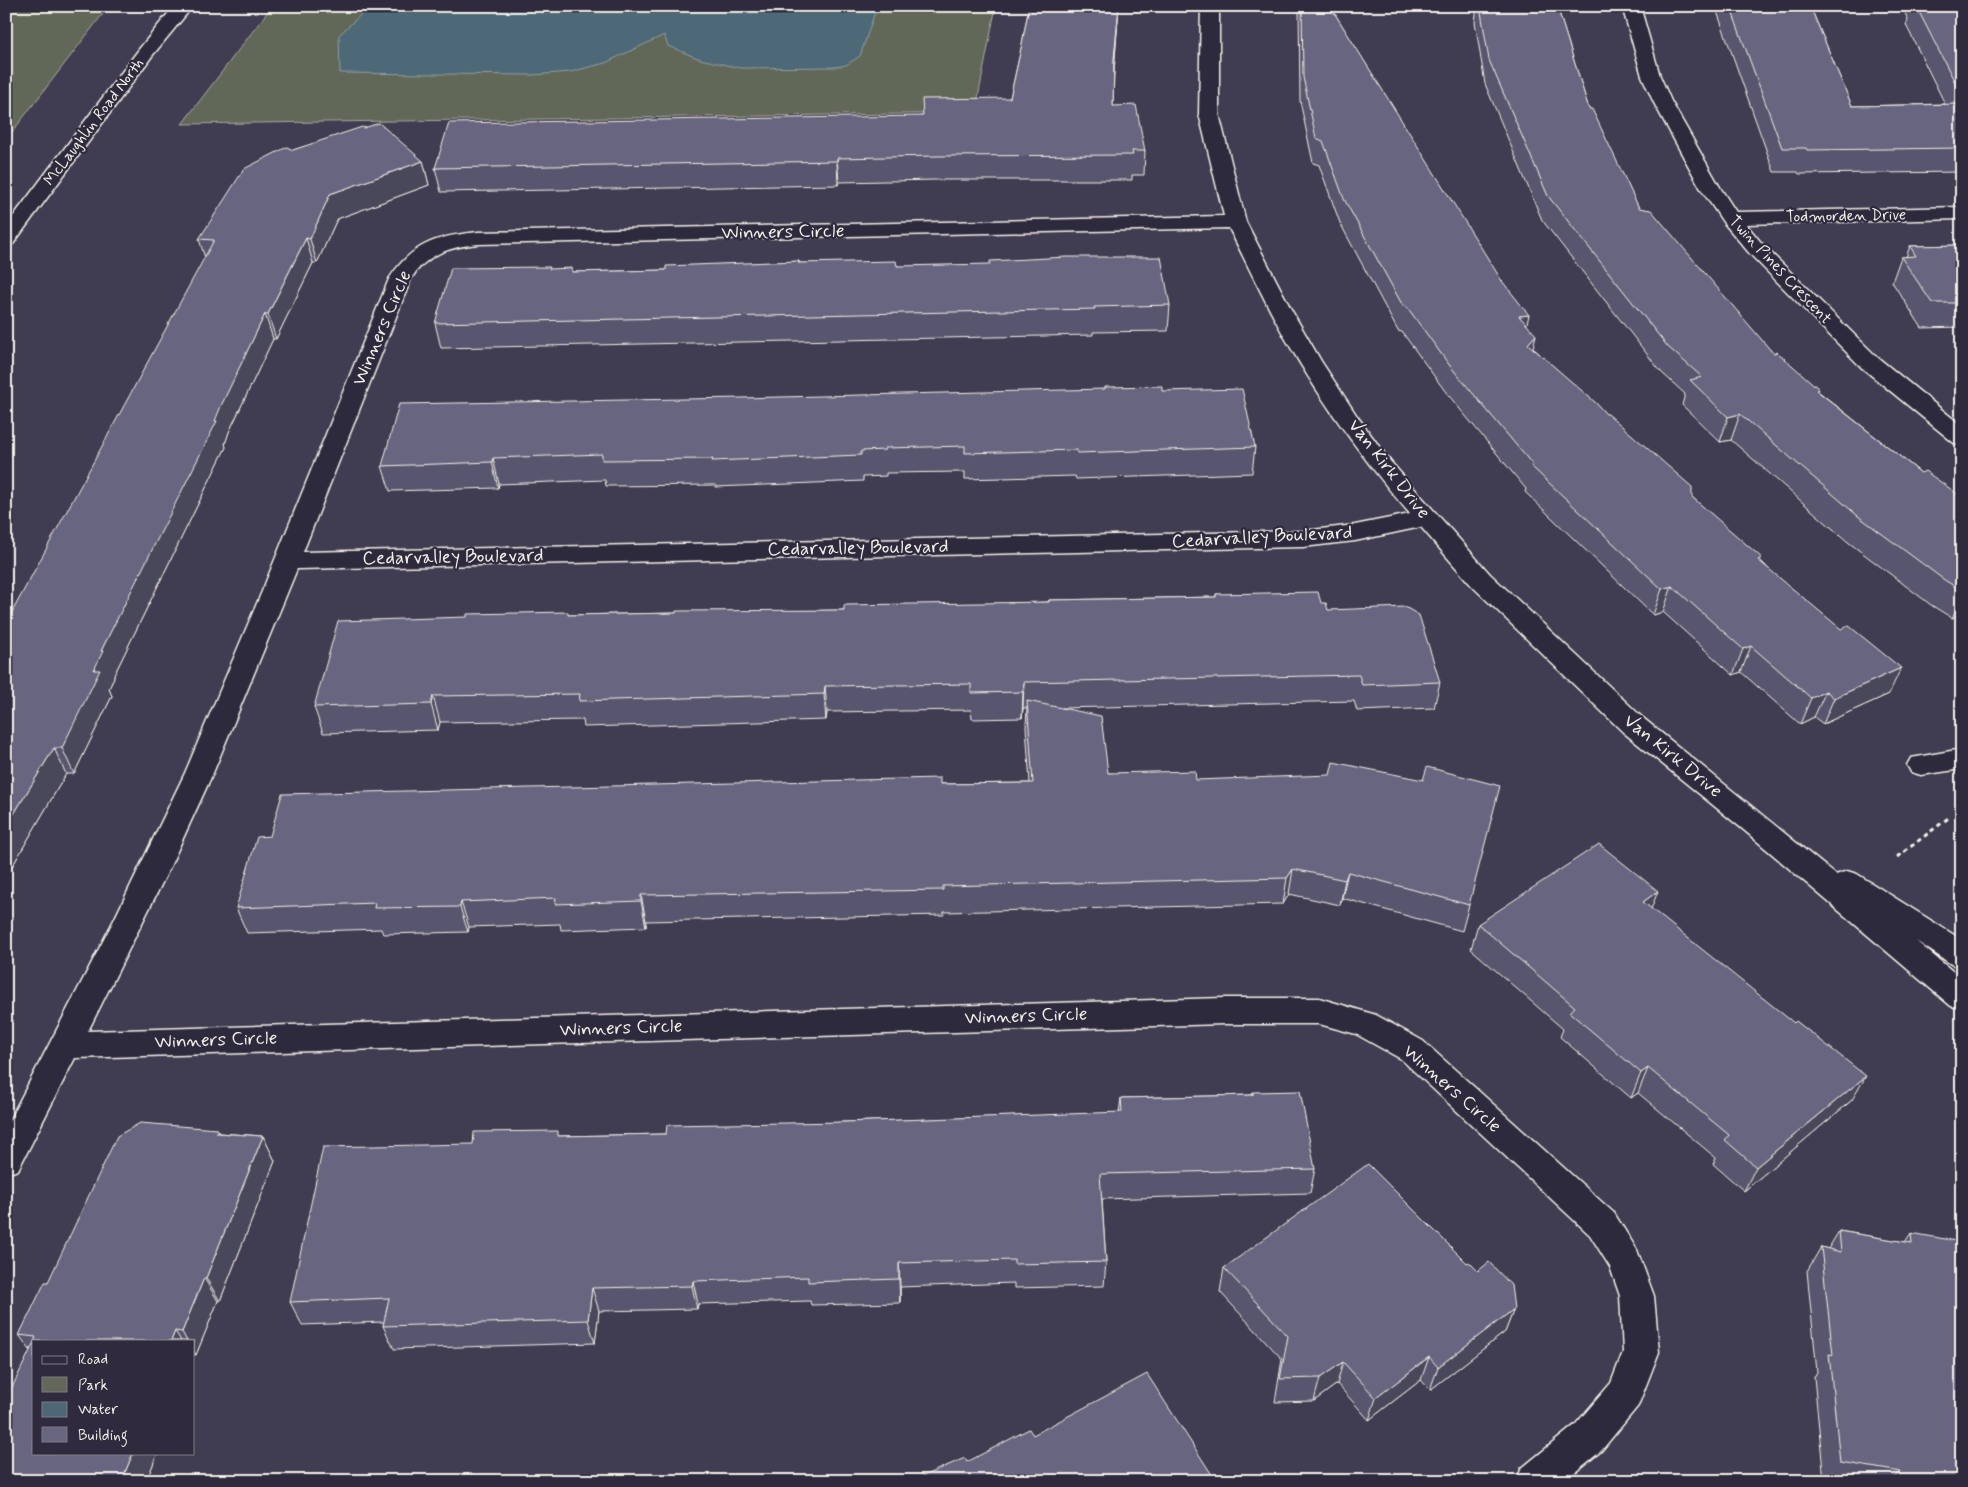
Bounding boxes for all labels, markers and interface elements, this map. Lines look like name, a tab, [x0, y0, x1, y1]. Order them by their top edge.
street label: McLaughlin Road North	[39, 54, 149, 190]
street label: Todmorden Drive	[1786, 204, 1906, 228]
street label: Twin Pines Crescent	[1724, 211, 1836, 329]
street label: Winners Circle	[721, 218, 845, 246]
street label: Winners Circle	[346, 267, 418, 389]
street label: Van Kirk Drive	[1342, 414, 1436, 524]
street label: Cedarvalley Boulevard	[1171, 520, 1353, 555]
street label: Cedarvalley Boulevard	[767, 534, 949, 563]
street label: Cedarvalley Boulevard	[362, 543, 544, 572]
street label: Van Kirk Drive	[1618, 708, 1728, 804]
street label: Winners Circle	[964, 1001, 1088, 1031]
street label: Winners Circle	[559, 1013, 683, 1043]
street label: Winners Circle	[154, 1025, 278, 1055]
street label: Winners Circle	[1397, 1039, 1507, 1139]
legend	[32, 1340, 195, 1454]
text: Road	[78, 1350, 108, 1370]
text: Park	[78, 1376, 108, 1396]
text: Water	[78, 1400, 118, 1420]
text: Building	[78, 1426, 128, 1447]

